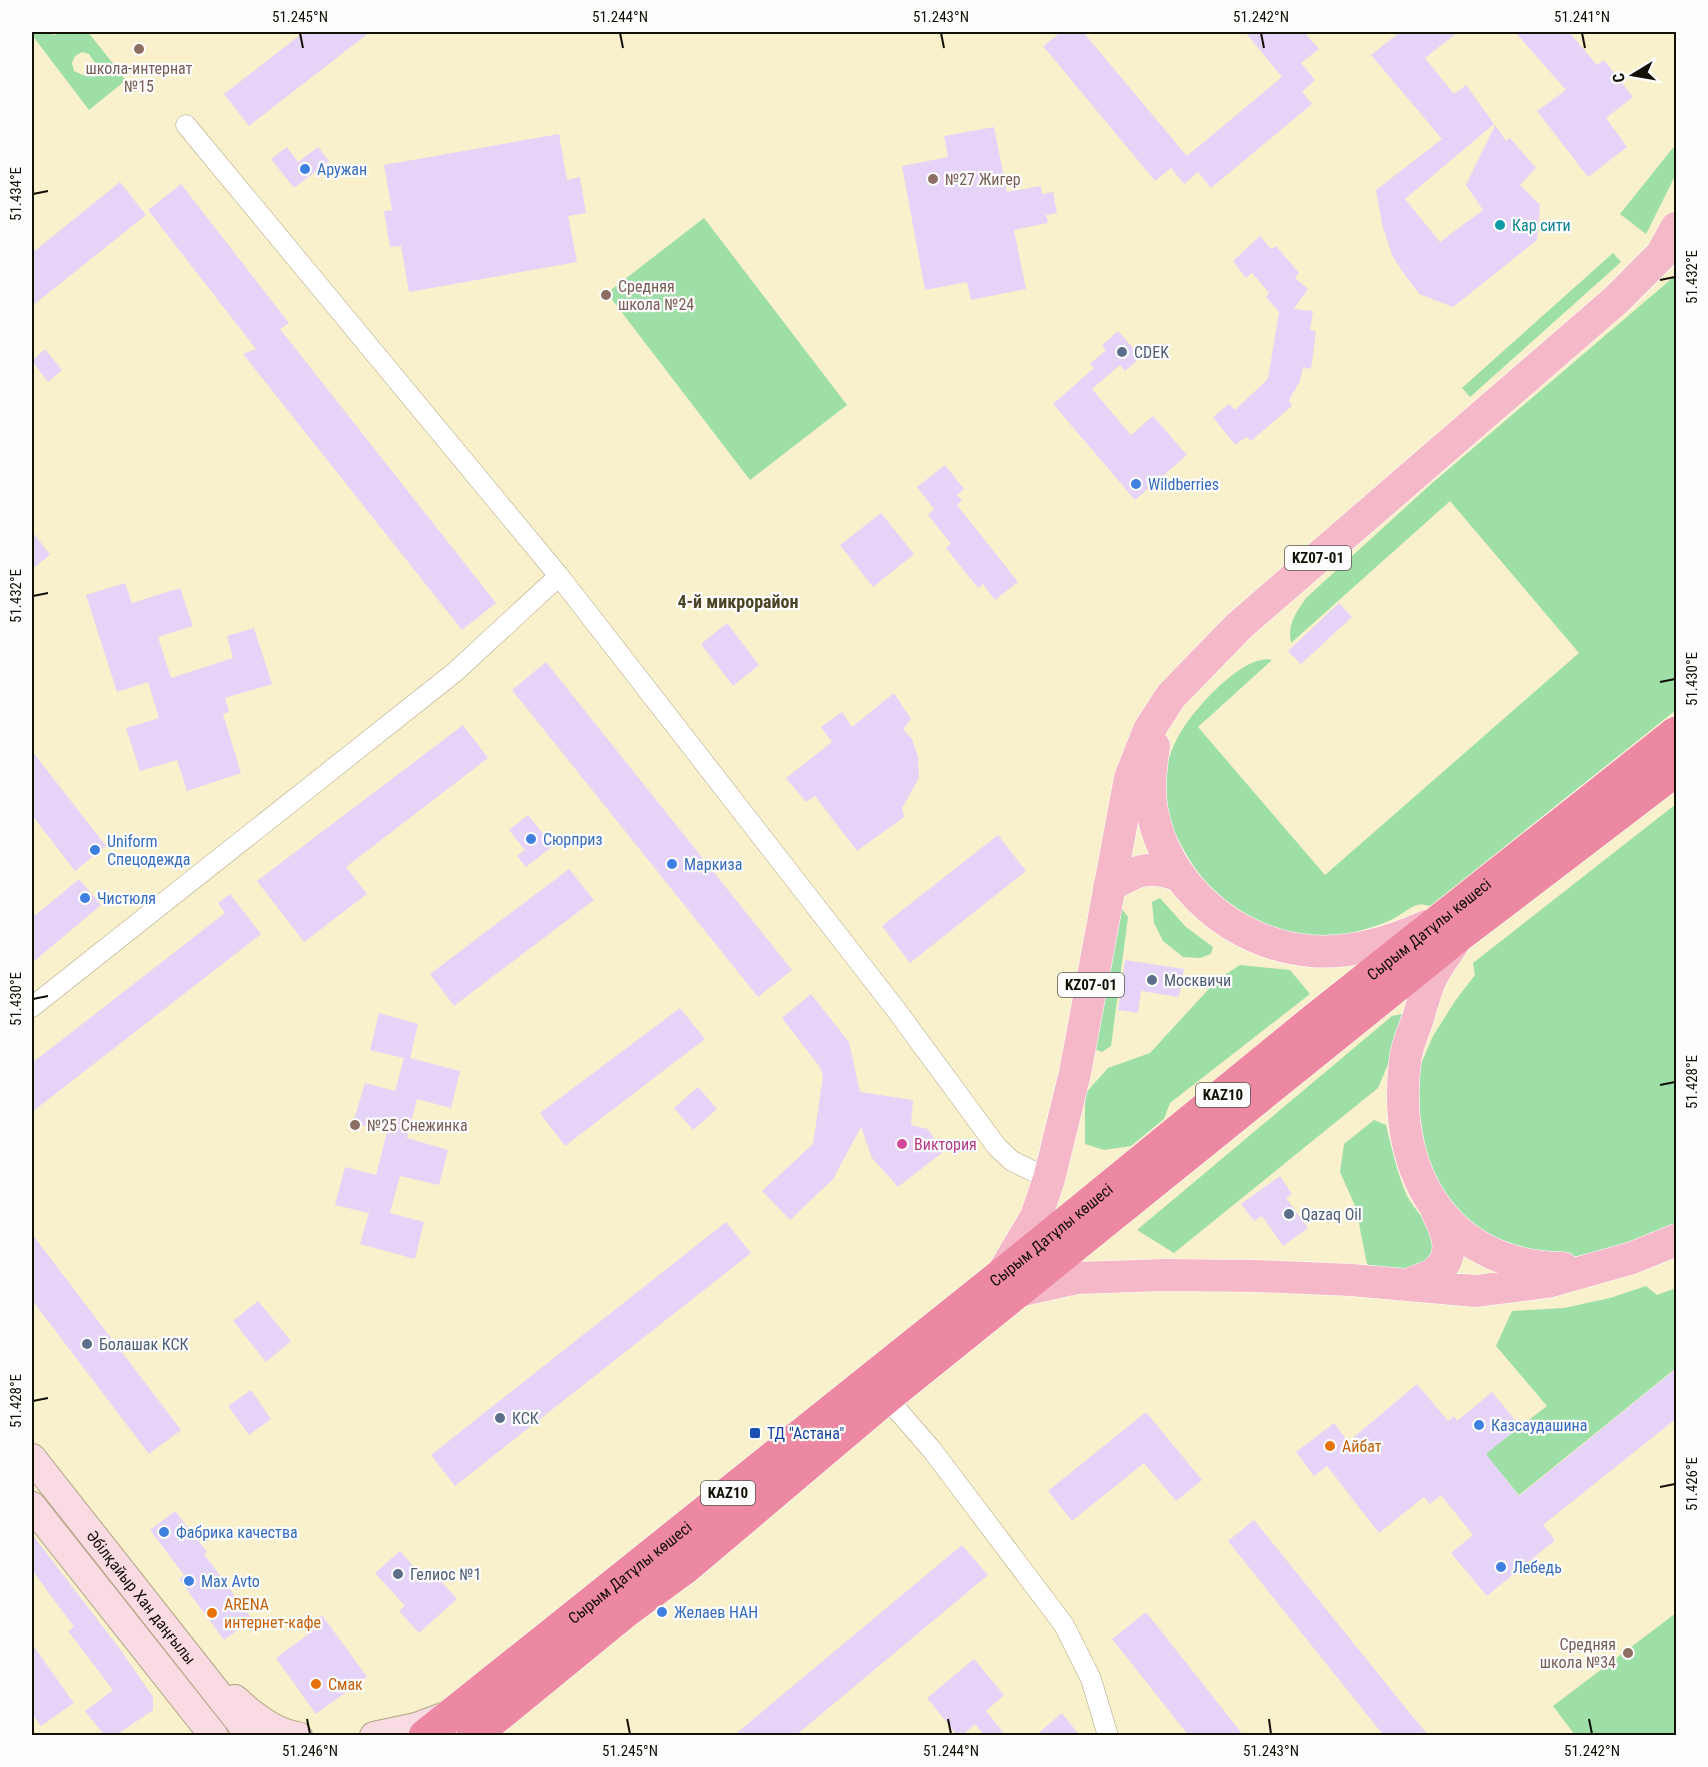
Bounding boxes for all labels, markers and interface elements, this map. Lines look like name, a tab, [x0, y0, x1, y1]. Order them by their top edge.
text: 51.245°N	[272, 8, 328, 26]
text: 51.244°N	[592, 8, 648, 26]
text: 51.243°N	[913, 8, 969, 26]
text: 51.242°N	[1233, 8, 1289, 26]
text: 51.241°N	[1554, 8, 1610, 26]
marker: школа-интернат №15	[132, 42, 146, 56]
north arrow	[1603, 45, 1663, 105]
place label: школа-интернат №15	[86, 59, 193, 96]
text: С	[1609, 71, 1629, 84]
place label: Аружан	[317, 160, 367, 179]
marker: Аружан	[298, 162, 312, 176]
text: 51.434°E	[7, 167, 25, 221]
place label: №27 Жигер	[945, 170, 1021, 189]
marker: №27 Жигер	[926, 172, 940, 186]
place label: Кар сити	[1512, 216, 1571, 235]
marker: Кар сити	[1493, 218, 1507, 232]
text: 51.432°E	[1683, 250, 1701, 304]
place label: Средняя школа №24	[618, 277, 694, 314]
marker: Средняя школа №24	[599, 288, 613, 302]
place label: CDEK	[1134, 343, 1169, 362]
marker: CDEK	[1115, 345, 1129, 359]
place label: Wildberries	[1148, 475, 1219, 494]
marker: Wildberries	[1129, 477, 1143, 491]
road number: KZ07-01	[1285, 546, 1351, 570]
text: 51.432°E	[7, 569, 25, 623]
district label: 4-й микрорайон	[678, 591, 798, 612]
text: 51.430°E	[1683, 652, 1701, 706]
place label: Сюрприз	[543, 830, 603, 849]
place label: Uniform Спецодежда	[107, 832, 191, 869]
marker: Сюрприз	[524, 832, 538, 846]
marker: Uniform Спецодежда	[88, 843, 102, 857]
place label: Маркиза	[684, 855, 742, 874]
marker: Маркиза	[665, 857, 679, 871]
street label: Сырым Датұлы көшесі	[1363, 874, 1495, 984]
place label: Чистюля	[97, 889, 156, 908]
marker: Чистюля	[78, 891, 92, 905]
place label: Москвичи	[1164, 971, 1231, 990]
text: 51.430°E	[7, 972, 25, 1026]
road number: KZ07-01	[1058, 973, 1124, 997]
marker: Москвичи	[1145, 973, 1159, 987]
text: 51.428°E	[1683, 1055, 1701, 1109]
road number: KAZ10	[1196, 1083, 1250, 1107]
place label: №25 Снежинка	[367, 1116, 468, 1135]
marker: №25 Снежинка	[348, 1118, 362, 1132]
place label: Виктория	[914, 1135, 977, 1154]
marker: Виктория	[895, 1137, 909, 1151]
street label: Сырым Датұлы көшесі	[986, 1180, 1117, 1291]
place label: Qazaq Oil	[1301, 1205, 1362, 1224]
marker: Qazaq Oil	[1282, 1207, 1296, 1221]
place label: Болашак КСК	[99, 1335, 189, 1354]
marker: Болашак КСК	[80, 1337, 94, 1351]
text: 51.428°E	[7, 1374, 25, 1428]
place label: КСК	[512, 1409, 539, 1428]
marker: КСК	[493, 1411, 507, 1425]
place label: Казсаудашина	[1491, 1416, 1587, 1435]
marker: Казсаудашина	[1472, 1418, 1486, 1432]
place label: ТД "Астана"	[767, 1424, 844, 1443]
marker: ТД "Астана"	[748, 1426, 762, 1440]
place label: Айбат	[1342, 1437, 1382, 1456]
marker: Айбат	[1323, 1439, 1337, 1453]
text: 51.426°E	[1683, 1457, 1701, 1511]
road number: KAZ10	[701, 1481, 755, 1505]
street label: Сырым Датұлы көшесі	[564, 1518, 696, 1628]
place label: Фабрика качества	[176, 1523, 298, 1542]
marker: Фабрика качества	[157, 1525, 171, 1539]
street label: Әбілқайыр Хан даңғылы	[83, 1527, 200, 1668]
place label: Лебедь	[1513, 1558, 1562, 1577]
marker: Лебедь	[1494, 1560, 1508, 1574]
place label: Гелиос №1	[410, 1565, 481, 1584]
marker: Гелиос №1	[391, 1567, 405, 1581]
place label: Max Avto	[201, 1572, 260, 1591]
marker: Max Avto	[182, 1574, 196, 1588]
place label: ARENA интернет-кафе	[224, 1595, 321, 1632]
place label: Желаев НАН	[674, 1603, 758, 1622]
marker: Желаев НАН	[655, 1605, 669, 1619]
marker: ARENA интернет-кафе	[205, 1606, 219, 1620]
place label: Средняя школа №34	[1540, 1635, 1616, 1672]
marker: Средняя школа №34	[1621, 1646, 1635, 1660]
place label: Смак	[328, 1675, 363, 1694]
marker: Смак	[309, 1677, 323, 1691]
text: 51.246°N	[282, 1742, 338, 1760]
text: 51.245°N	[602, 1742, 658, 1760]
text: 51.244°N	[923, 1742, 979, 1760]
text: 51.243°N	[1243, 1742, 1299, 1760]
text: 51.242°N	[1564, 1742, 1620, 1760]

